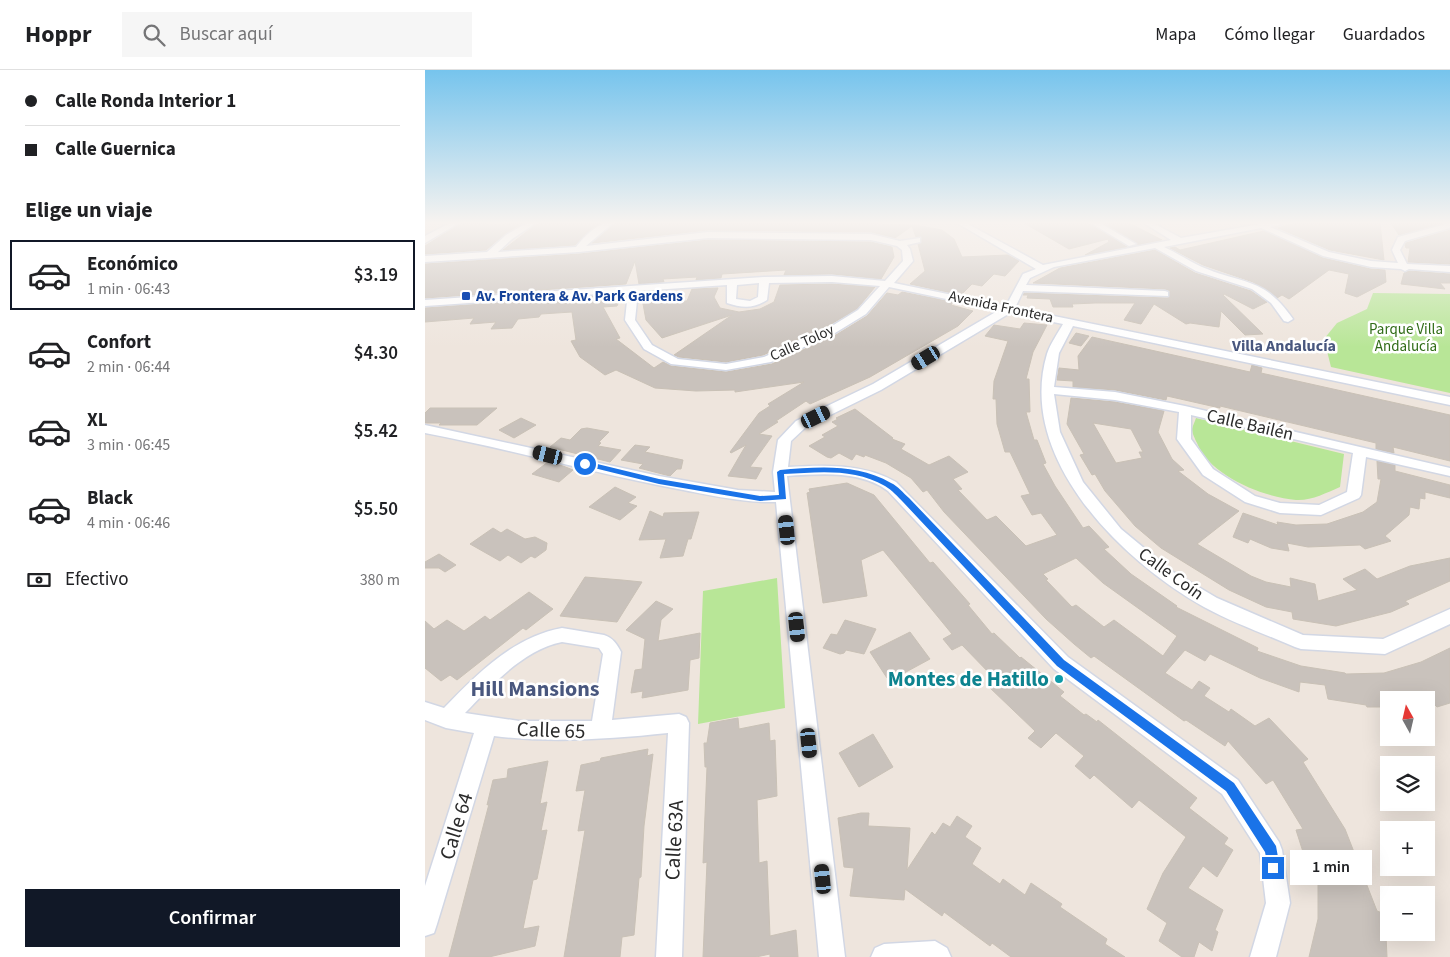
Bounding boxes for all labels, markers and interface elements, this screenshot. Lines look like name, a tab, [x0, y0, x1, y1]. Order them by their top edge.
search box	[122, 12, 472, 57]
text: Hoppr	[25, 17, 92, 52]
icon: search	[140, 21, 168, 49]
text: Buscar aquí	[180, 21, 273, 48]
text: Mapa	[1155, 22, 1196, 47]
text: Cómo llegar	[1224, 22, 1315, 47]
text: Guardados	[1343, 22, 1425, 47]
text: Calle Ronda Interior 1	[55, 88, 236, 115]
text: Calle Guernica	[55, 136, 176, 163]
text: Elige un viaje	[25, 194, 153, 226]
text: Económico	[87, 251, 178, 278]
icon: car	[27, 253, 72, 298]
text: $3.19	[354, 262, 398, 289]
text: 1 min · 06:43	[87, 278, 170, 300]
place label: Av. Frontera & Av. Park Gardens	[475, 286, 683, 307]
street label: Avenida Frontera	[947, 286, 1055, 328]
marker: Av. Frontera & Av. Park Gardens	[460, 290, 472, 302]
park label: Parque Villa Andalucía	[1369, 319, 1443, 357]
street label: Calle Toloy	[767, 320, 837, 366]
text: Confort	[87, 329, 151, 356]
icon: car	[27, 331, 72, 376]
district label: Villa Andalucía	[1231, 335, 1336, 357]
text: $4.30	[354, 340, 398, 367]
car	[909, 344, 942, 372]
text: 2 min · 06:44	[87, 356, 170, 378]
street label: Calle Bailén	[1204, 403, 1296, 447]
car	[799, 404, 832, 430]
text: XL	[87, 407, 108, 434]
icon: car	[27, 409, 72, 454]
text: $5.42	[354, 418, 398, 445]
text: 3 min · 06:45	[87, 434, 170, 456]
car	[531, 444, 564, 466]
route start	[574, 453, 596, 475]
text: Black	[87, 485, 133, 512]
icon: car	[27, 487, 72, 532]
text: $5.50	[354, 496, 398, 523]
text: 4 min · 06:46	[87, 512, 170, 534]
car	[777, 514, 796, 546]
street label: Calle Coín	[1133, 542, 1209, 606]
icon: cash	[25, 566, 53, 594]
text: Efectivo	[65, 566, 128, 593]
text: 380 m	[360, 569, 400, 591]
car	[787, 611, 806, 643]
place label: Montes de Hatillo	[888, 664, 1049, 694]
district label: Hill Mansions	[470, 673, 600, 705]
marker: Montes de Hatillo	[1053, 673, 1065, 685]
north arrow	[1380, 691, 1435, 746]
map controls	[1380, 691, 1435, 941]
street label: Calle 65	[516, 714, 586, 746]
car	[799, 727, 818, 759]
button: layers	[1380, 756, 1435, 811]
street label: Calle 64	[432, 789, 480, 863]
street label: Calle 63A	[657, 799, 691, 881]
button: +	[1380, 821, 1435, 876]
callout: 1 min	[1291, 850, 1373, 886]
text: 1 min	[1312, 856, 1350, 878]
route end	[1262, 857, 1284, 879]
car	[813, 863, 832, 895]
button: −	[1380, 886, 1435, 941]
button: Confirmar	[25, 889, 400, 947]

